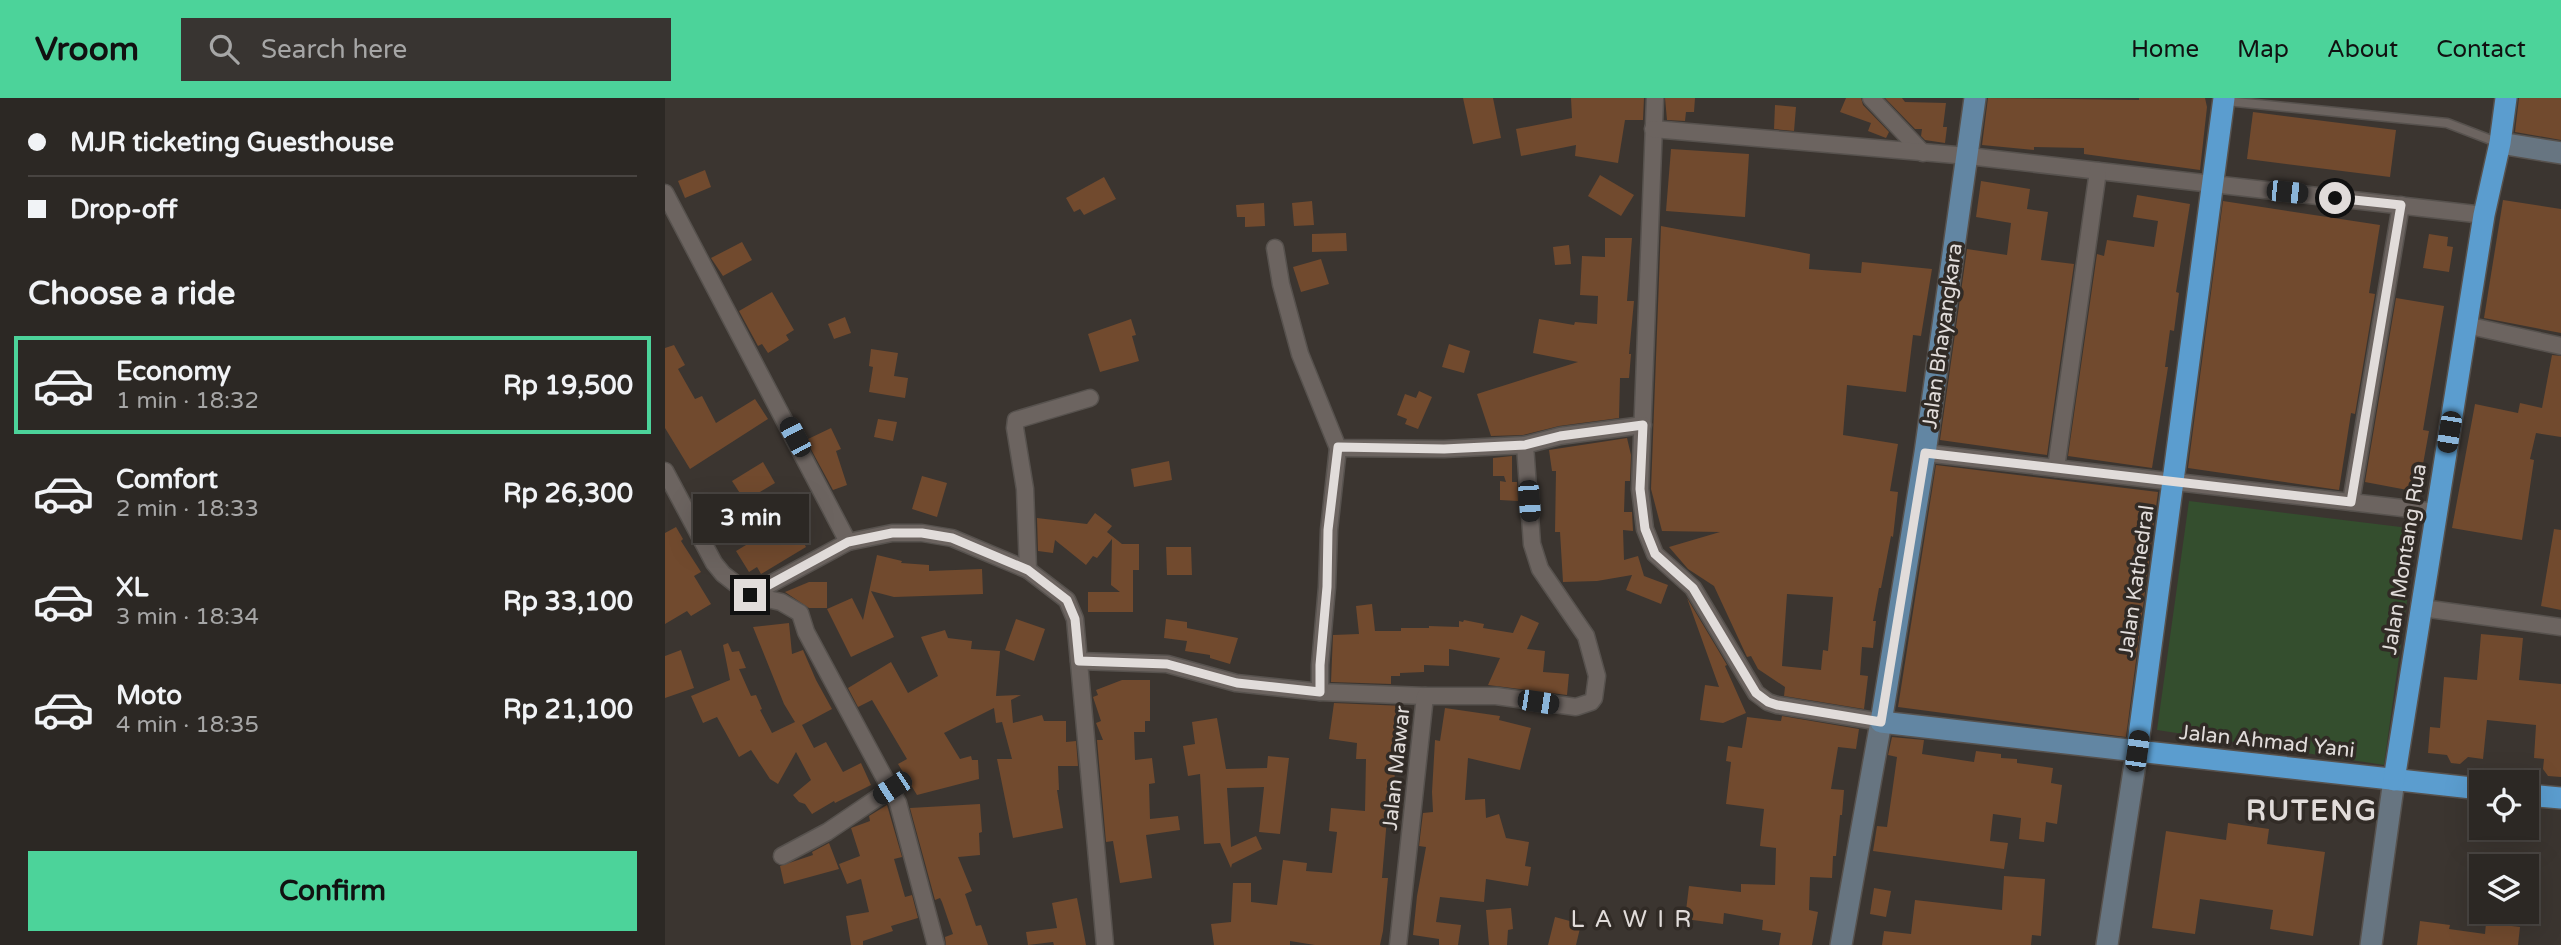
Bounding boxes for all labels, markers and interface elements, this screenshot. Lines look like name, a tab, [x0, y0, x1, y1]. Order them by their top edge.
search box	[181, 18, 671, 81]
text: Vroom	[35, 30, 139, 69]
icon: search	[205, 30, 243, 68]
text: Search here	[261, 34, 407, 65]
text: Home	[2131, 35, 2199, 64]
text: Map	[2237, 35, 2289, 64]
text: About	[2327, 35, 2398, 64]
text: Contact	[2436, 35, 2526, 64]
text: MJR ticketing Guesthouse	[70, 127, 394, 158]
car	[2266, 179, 2309, 205]
route start	[2319, 182, 2351, 214]
text: Drop-off	[70, 194, 177, 225]
street label: Jalan Bhayangkara	[1917, 241, 1968, 431]
text: Choose a ride	[28, 275, 235, 313]
icon: car	[32, 354, 95, 417]
text: Economy	[116, 356, 231, 387]
text: Rp 19,500	[503, 370, 633, 401]
text: 1 min · 18:32	[116, 387, 259, 415]
car	[2436, 410, 2463, 454]
car	[776, 414, 815, 460]
icon: car	[32, 462, 95, 525]
street label: Jalan Montang Rua	[2377, 462, 2432, 656]
text: Comfort	[116, 464, 218, 495]
text: Rp 26,300	[503, 478, 633, 509]
car	[1518, 479, 1541, 523]
callout: 3 min	[692, 494, 808, 542]
text: 2 min · 18:33	[116, 495, 259, 523]
street label: Jalan Kathedral	[2113, 503, 2160, 659]
text: 3 min	[720, 504, 782, 532]
icon: car	[32, 570, 95, 633]
text: XL	[116, 572, 148, 603]
route end	[734, 579, 766, 611]
text: Rp 33,100	[503, 586, 633, 617]
text: 3 min · 18:34	[116, 603, 259, 631]
icon: car	[32, 678, 95, 741]
text: Moto	[116, 680, 182, 711]
car	[1516, 688, 1561, 716]
text: Rp 21,100	[503, 694, 633, 725]
street label: Jalan Mawar	[1378, 705, 1415, 832]
text: 4 min · 18:35	[116, 711, 259, 739]
street label: Jalan Ahmad Yani	[2178, 720, 2356, 763]
car	[2124, 729, 2151, 773]
car	[869, 768, 916, 808]
map controls	[2469, 770, 2539, 924]
button: locate	[2469, 770, 2539, 840]
district label: RUTENG	[2246, 794, 2378, 828]
button: Confirm	[28, 851, 637, 931]
button: layers	[2469, 854, 2539, 924]
district label: L A W I R	[1571, 905, 1693, 934]

